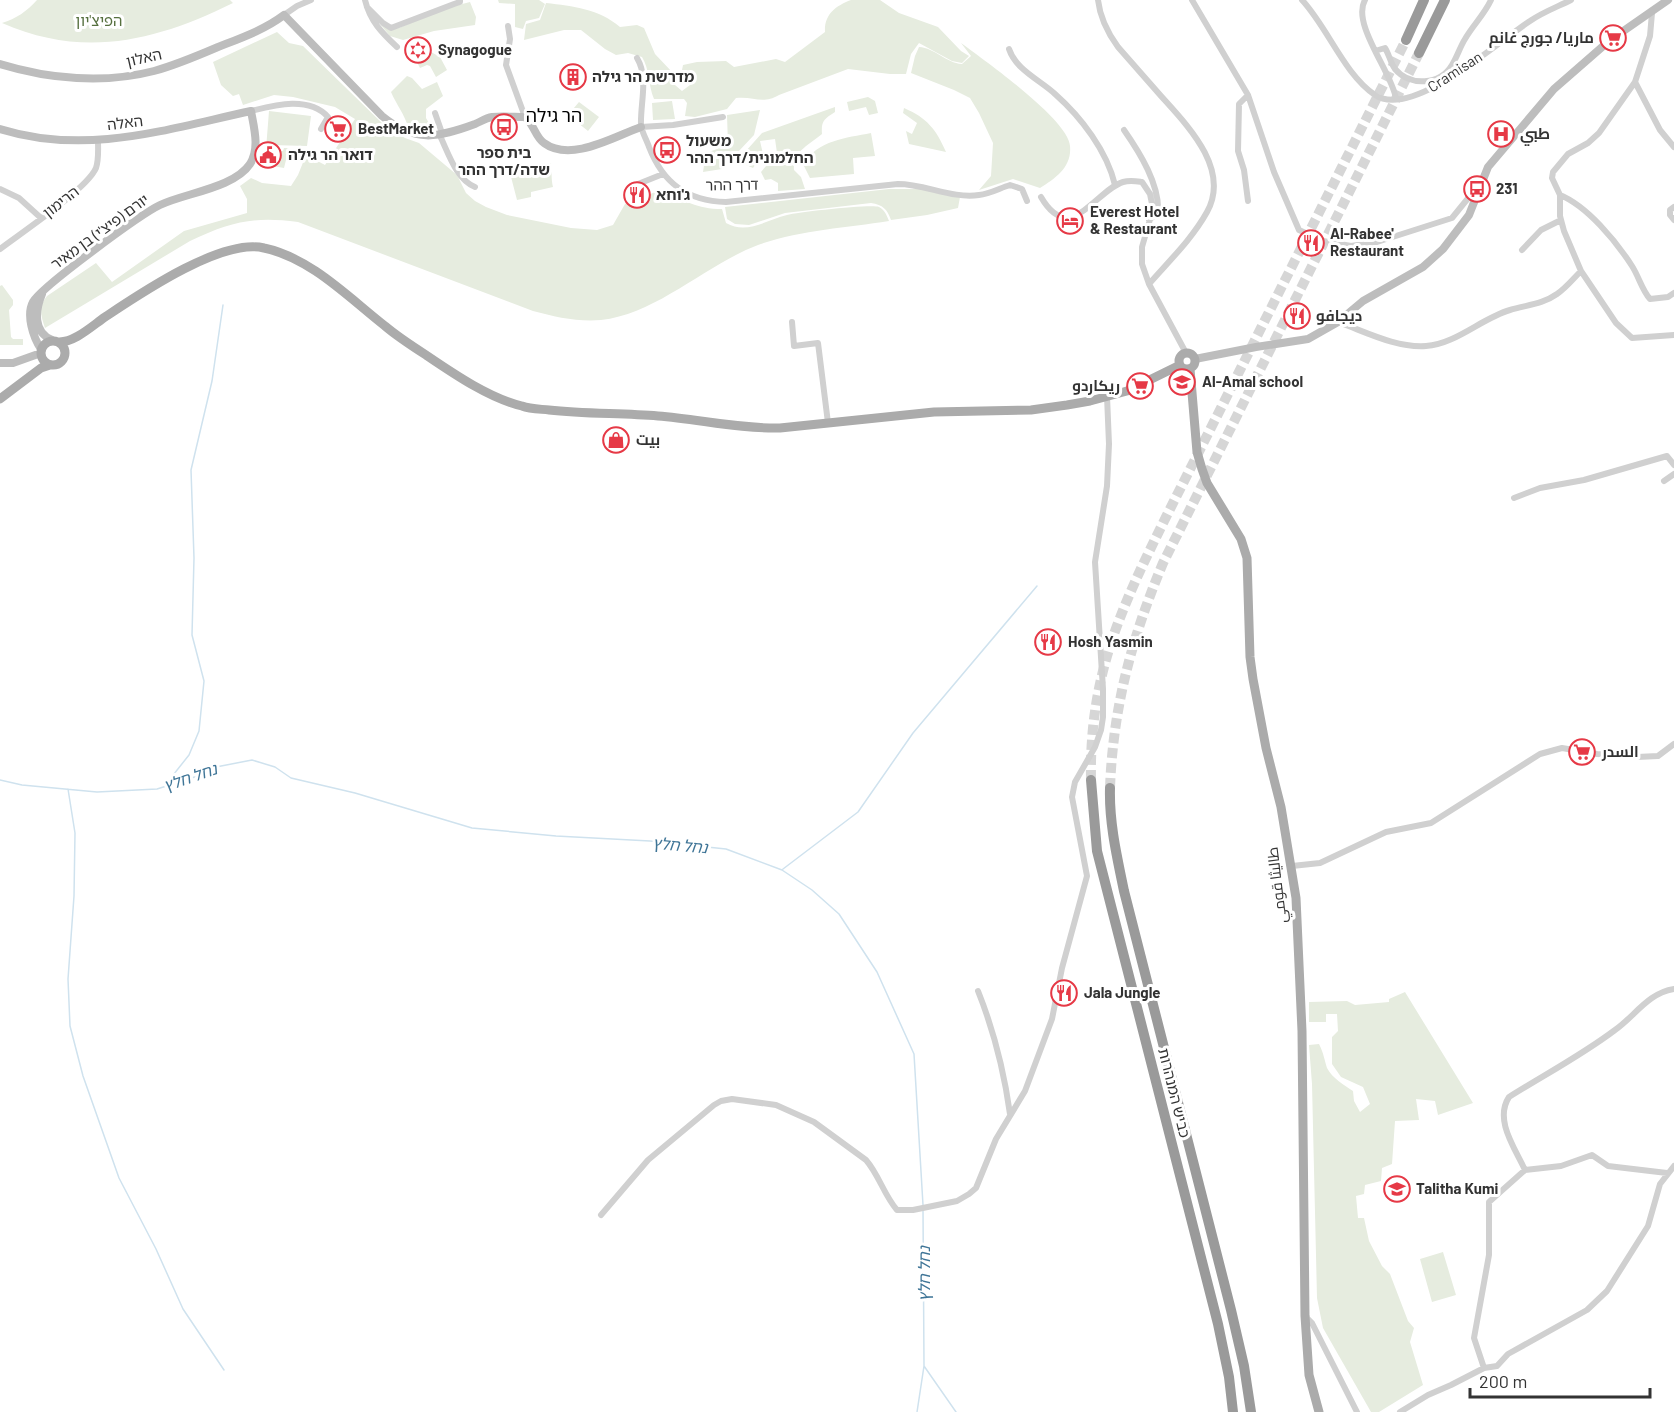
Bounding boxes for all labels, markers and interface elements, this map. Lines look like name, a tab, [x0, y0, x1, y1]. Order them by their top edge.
park label: הפיצ'יון	[75, 11, 123, 29]
supermarket icon: ماريا/ جورج غانم	[1598, 23, 1628, 53]
place label: ماريا/ جورج غانم	[1489, 28, 1594, 48]
synagogue icon: Synagogue	[403, 35, 433, 65]
place label: Synagogue	[438, 40, 512, 58]
street label: האלון	[124, 44, 163, 70]
street label: Cramisan	[1424, 47, 1485, 95]
building icon: מדרשת הר גילה	[558, 62, 588, 92]
place label: מדרשת הר גילה	[592, 67, 695, 85]
district label: הר גילה	[526, 104, 582, 126]
street label: האלה	[106, 111, 144, 133]
bus stop icon: בית ספר שדה/דרך ההר	[489, 112, 519, 142]
supermarket icon: BestMarket	[323, 114, 353, 144]
place label: BestMarket	[358, 119, 434, 137]
hospital icon: طبي	[1486, 119, 1516, 149]
place label: طبي	[1520, 124, 1550, 146]
place label: משעול החלמונית/דרך ההר	[686, 131, 814, 166]
bus stop icon: משעול החלמונית/דרך ההר	[652, 135, 682, 165]
public building icon: דואר הר גילה	[253, 140, 283, 170]
place label: בית ספר שדה/דרך ההר	[458, 143, 550, 178]
place label: דואר הר גילה	[288, 145, 373, 163]
bus stop icon: 231	[1462, 174, 1492, 204]
street label: דרך ההר	[705, 175, 759, 193]
place label: 231	[1496, 179, 1518, 197]
restaurant icon: ג'וחא	[622, 180, 652, 210]
street label: הרימון	[39, 182, 82, 221]
place label: ג'וחא	[656, 185, 690, 203]
street label: יורם (פיצ'י) בן מאיר	[47, 190, 152, 273]
place label: Everest Hotel & Restaurant	[1090, 202, 1179, 237]
hotel icon: Everest Hotel & Restaurant	[1055, 206, 1085, 236]
place label: Al-Rabee' Restaurant	[1330, 224, 1404, 259]
restaurant icon: Al-Rabee' Restaurant	[1296, 228, 1326, 258]
restaurant icon: ديجافو	[1282, 301, 1312, 331]
place label: ديجافو	[1316, 306, 1362, 325]
school or university icon: Al-Amal school	[1167, 367, 1197, 397]
supermarket icon: ريكاردو	[1125, 371, 1155, 401]
place label: Al-Amal school	[1202, 372, 1303, 390]
place label: ريكاردو	[1072, 376, 1120, 395]
shop icon: بيت	[601, 425, 631, 455]
place label: بيت	[636, 430, 660, 448]
restaurant icon: Hosh Yasmin	[1033, 627, 1063, 657]
place label: Hosh Yasmin	[1068, 632, 1153, 650]
supermarket icon: السدر	[1567, 737, 1597, 767]
place label: السدر	[1601, 742, 1639, 761]
water label: נחל חלץ	[160, 758, 220, 795]
water label: נחל חלץ	[651, 833, 709, 857]
street label: طاليثا قومي	[1262, 846, 1294, 924]
restaurant icon: Jala Jungle	[1049, 978, 1079, 1008]
place label: Jala Jungle	[1084, 983, 1161, 1001]
street label: כביש המנהרות	[1155, 1046, 1195, 1140]
school or university icon: Talitha Kumi	[1382, 1174, 1412, 1204]
place label: Talitha Kumi	[1416, 1179, 1499, 1197]
water label: נחל חלץ	[914, 1245, 934, 1302]
scale bar	[1470, 1361, 1650, 1399]
text: 200 m	[1479, 1370, 1527, 1392]

